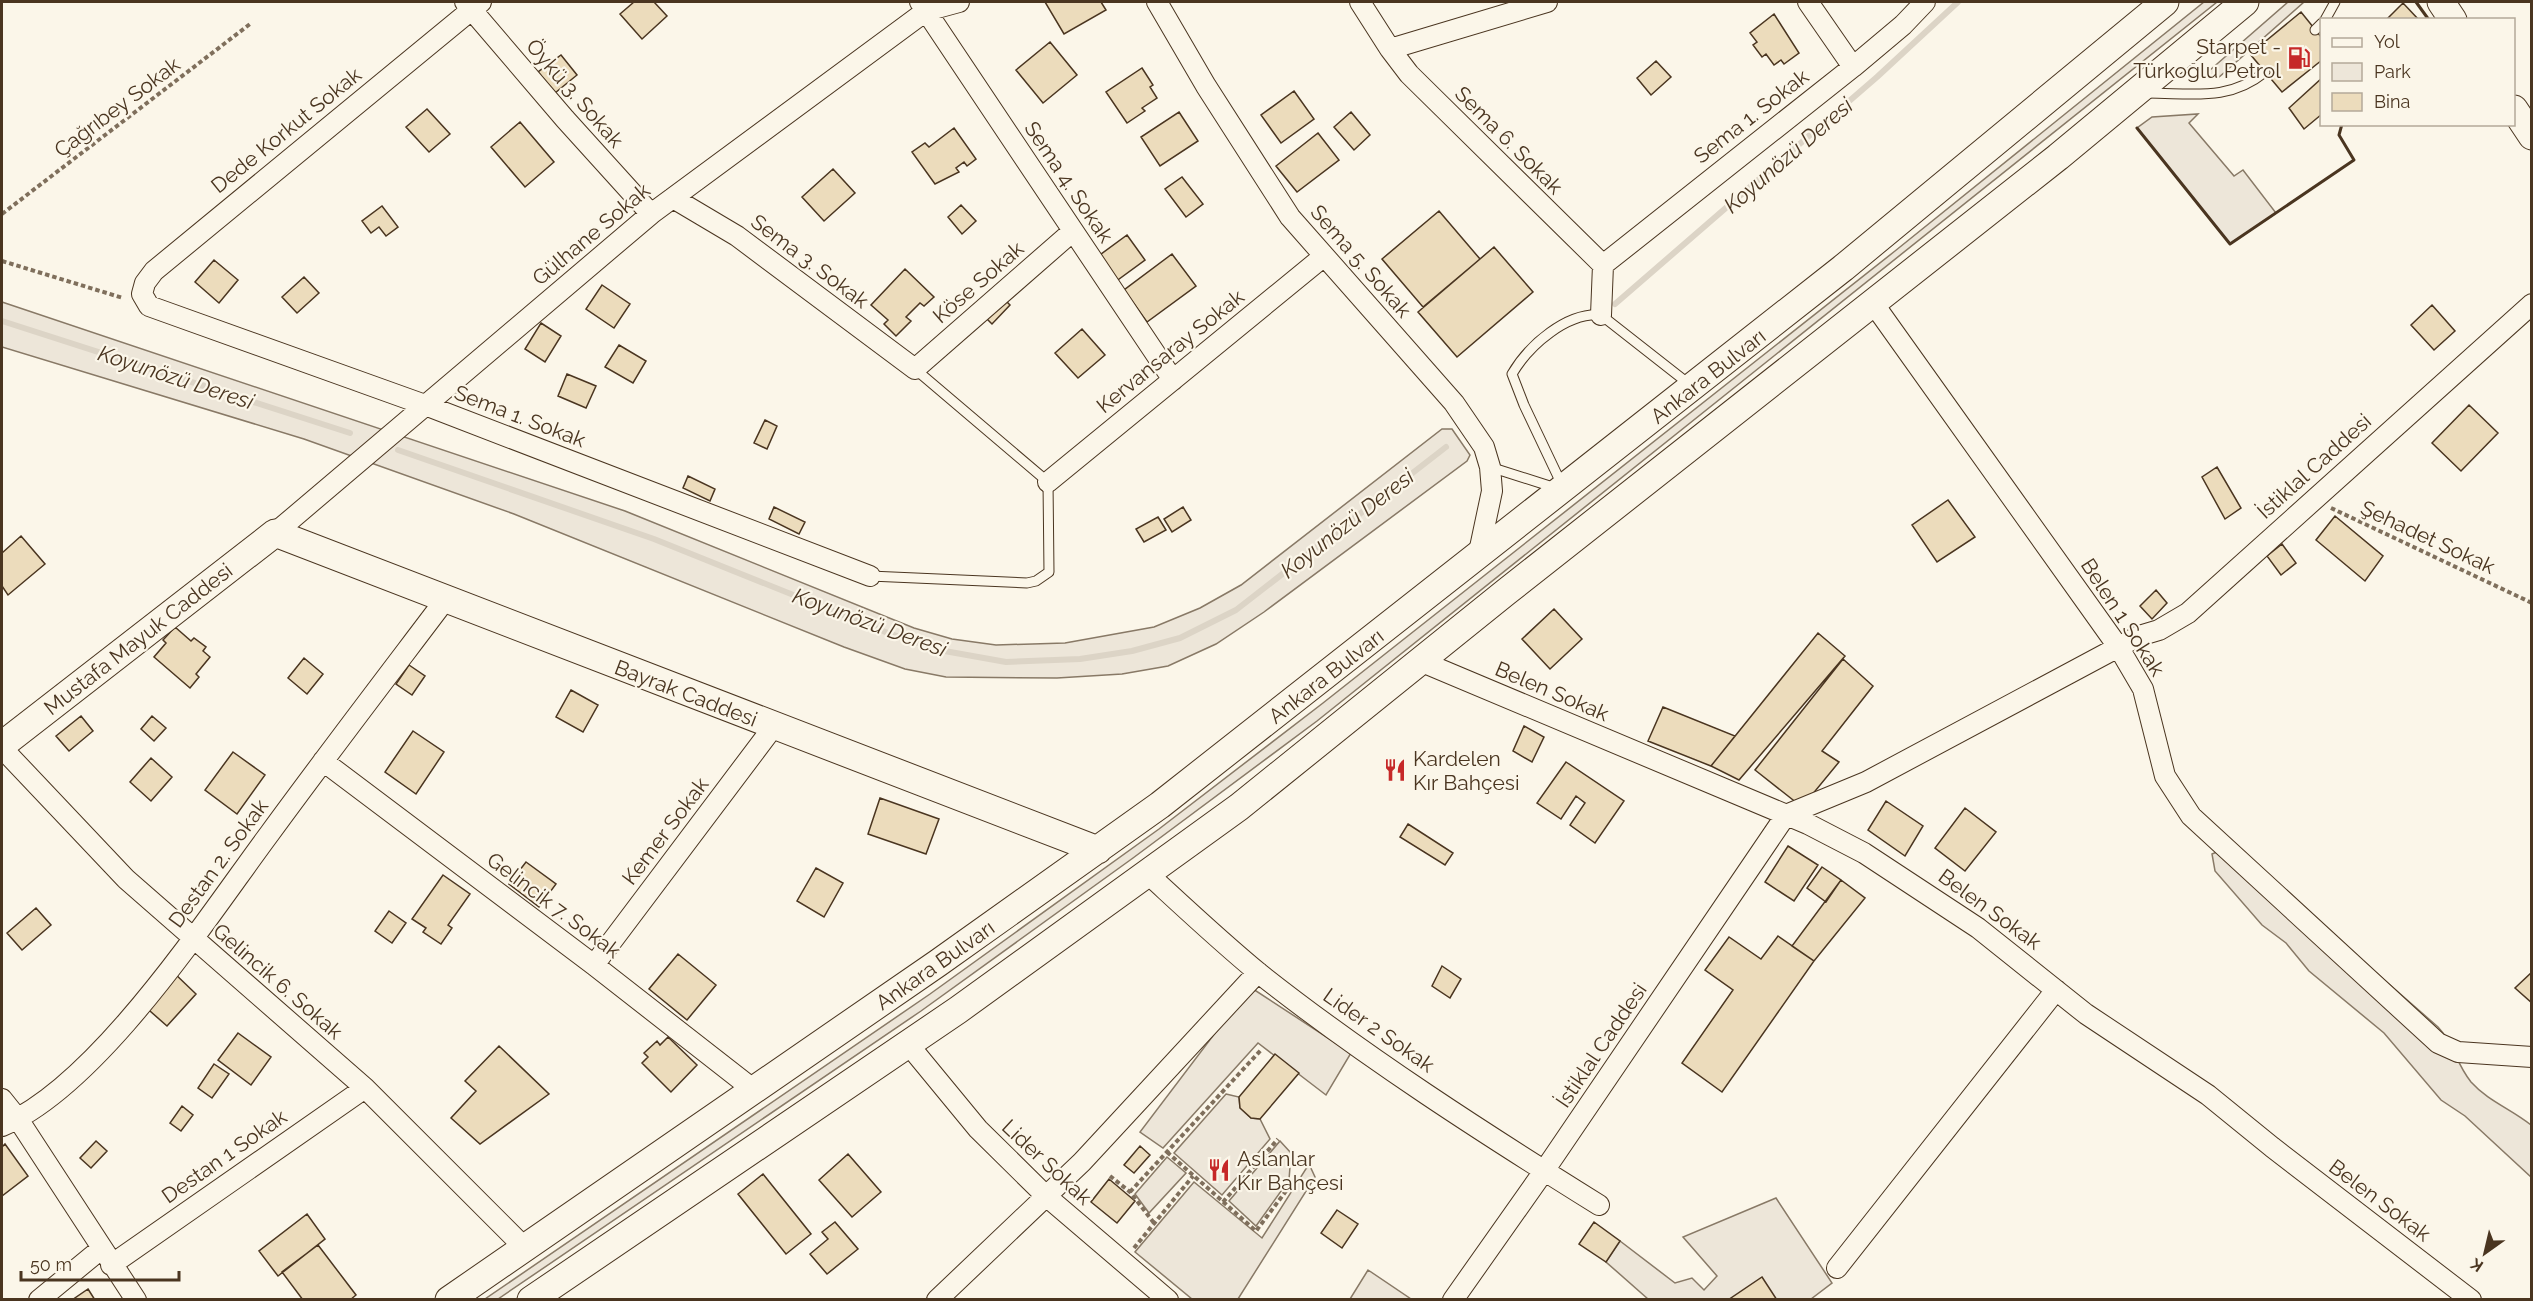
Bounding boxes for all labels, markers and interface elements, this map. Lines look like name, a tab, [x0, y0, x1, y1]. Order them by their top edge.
legend	[2320, 18, 2515, 126]
text: Yol	[2374, 31, 2400, 52]
street label: Öykü 3. Sokak	[521, 34, 629, 152]
place label: Starpet - Türkoğlu Petrol	[2133, 34, 2281, 83]
fuel station icon: Starpet - Türkoğlu Petrol	[2286, 45, 2312, 71]
street label: Çağrıbey Sokak	[49, 52, 185, 162]
text: Park	[2374, 61, 2411, 82]
street label: Dede Korkut Sokak	[206, 62, 366, 198]
street label: Sema 1. Sokak	[1689, 64, 1813, 168]
street label: Sema 6. Sokak	[1450, 81, 1568, 199]
water label: Koyunözü Deresi	[1718, 91, 1859, 218]
text: Bina	[2374, 91, 2410, 112]
street label: Sema 4. Sokak	[1019, 117, 1119, 247]
street label: Gülhane Sokak	[527, 178, 655, 290]
street label: Sema 5. Sokak	[1305, 200, 1417, 322]
street label: Sema 3. Sokak	[746, 209, 874, 313]
street label: Köse Sokak	[928, 236, 1028, 328]
street label: Kervansaray Sokak	[1091, 284, 1249, 418]
street label: Ankara Bulvarı	[1645, 323, 1771, 429]
water label: Koyunözü Deresi	[95, 340, 258, 415]
street label: Sema 1. Sokak	[451, 380, 589, 452]
street label: İstiklal Caddesi	[2252, 408, 2376, 524]
water label: Koyunözü Deresi	[1275, 462, 1420, 583]
street label: Şehadet Sokak	[2357, 495, 2499, 579]
street label: Belen 1 Sokak	[2076, 553, 2170, 681]
street label: Mustafa Mayuk Caddesi	[39, 558, 237, 720]
water label: Koyunözü Deresi	[789, 582, 952, 662]
street label: Ankara Bulvarı	[1263, 623, 1389, 729]
street label: Bayrak Caddesi	[611, 654, 761, 732]
street label: Belen Sokak	[1491, 656, 1613, 726]
place label: Kardelen Kır Bahçesi	[1413, 746, 1519, 795]
restaurant icon: Kardelen Kır Bahçesi	[1382, 757, 1408, 783]
street label: Kemer Sokak	[617, 772, 713, 890]
street label: Destan 2. Sokak	[163, 794, 273, 932]
street label: Gelincik 7. Sokak	[482, 847, 626, 963]
street label: Belen Sokak	[1934, 863, 2046, 955]
street label: Ankara Bulvarı	[871, 915, 999, 1015]
street label: Gelincik 6. Sokak	[208, 918, 348, 1044]
street label: İstiklal Caddesi	[1550, 978, 1652, 1112]
street label: Lider 2 Sokak	[1319, 983, 1439, 1077]
street label: Destan 1 Sokak	[157, 1104, 291, 1208]
street label: Lider Sokak	[997, 1114, 1097, 1210]
place label: Aslanlar Kır Bahçesi	[1237, 1146, 1343, 1195]
street label: Belen Sokak	[2324, 1154, 2436, 1246]
restaurant icon: Aslanlar Kır Bahçesi	[1206, 1157, 1232, 1183]
north arrow	[2455, 1223, 2515, 1283]
scale bar	[21, 1244, 178, 1282]
text: 50 m	[30, 1254, 72, 1275]
text: K	[2467, 1254, 2487, 1276]

